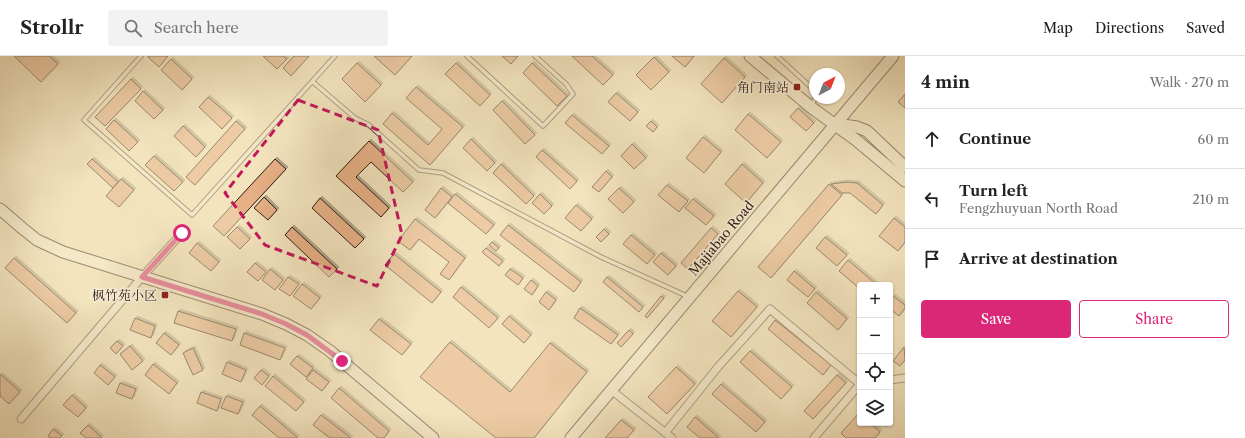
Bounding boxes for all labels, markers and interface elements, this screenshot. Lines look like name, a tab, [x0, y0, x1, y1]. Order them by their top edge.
search box	[108, 10, 388, 46]
text: Strollr	[20, 16, 84, 39]
icon: search	[122, 17, 144, 39]
text: Search here	[154, 18, 239, 37]
text: Map	[1043, 19, 1073, 37]
text: Directions	[1095, 19, 1164, 37]
text: Saved	[1186, 19, 1225, 37]
north arrow	[809, 68, 845, 104]
text: 4 min	[921, 72, 970, 92]
text: Walk · 270 m	[1150, 74, 1229, 90]
place label: 角门南站	[737, 79, 789, 95]
marker: 角门南站	[792, 82, 802, 92]
icon: ahead	[921, 128, 943, 150]
text: Continue	[959, 129, 1031, 148]
text: 60 m	[1198, 131, 1229, 147]
text: Turn left	[959, 181, 1028, 200]
icon: left	[921, 188, 943, 210]
text: 210 m	[1192, 191, 1229, 207]
street label: Majiabao Road	[685, 197, 757, 279]
text: Fengzhuyuan North Road	[959, 200, 1118, 216]
route start	[173, 224, 191, 242]
icon: arrive	[921, 248, 943, 270]
text: Arrive at destination	[959, 249, 1118, 268]
map controls	[857, 282, 893, 426]
button: +	[857, 282, 893, 318]
place label: 枫竹苑小区	[92, 287, 157, 303]
marker: 枫竹苑小区	[160, 290, 170, 300]
button: Save	[921, 300, 1071, 338]
button: Share	[1079, 300, 1229, 338]
button: −	[857, 318, 893, 354]
route end	[333, 352, 351, 370]
button: locate	[857, 354, 893, 390]
button: layers	[857, 390, 893, 426]

